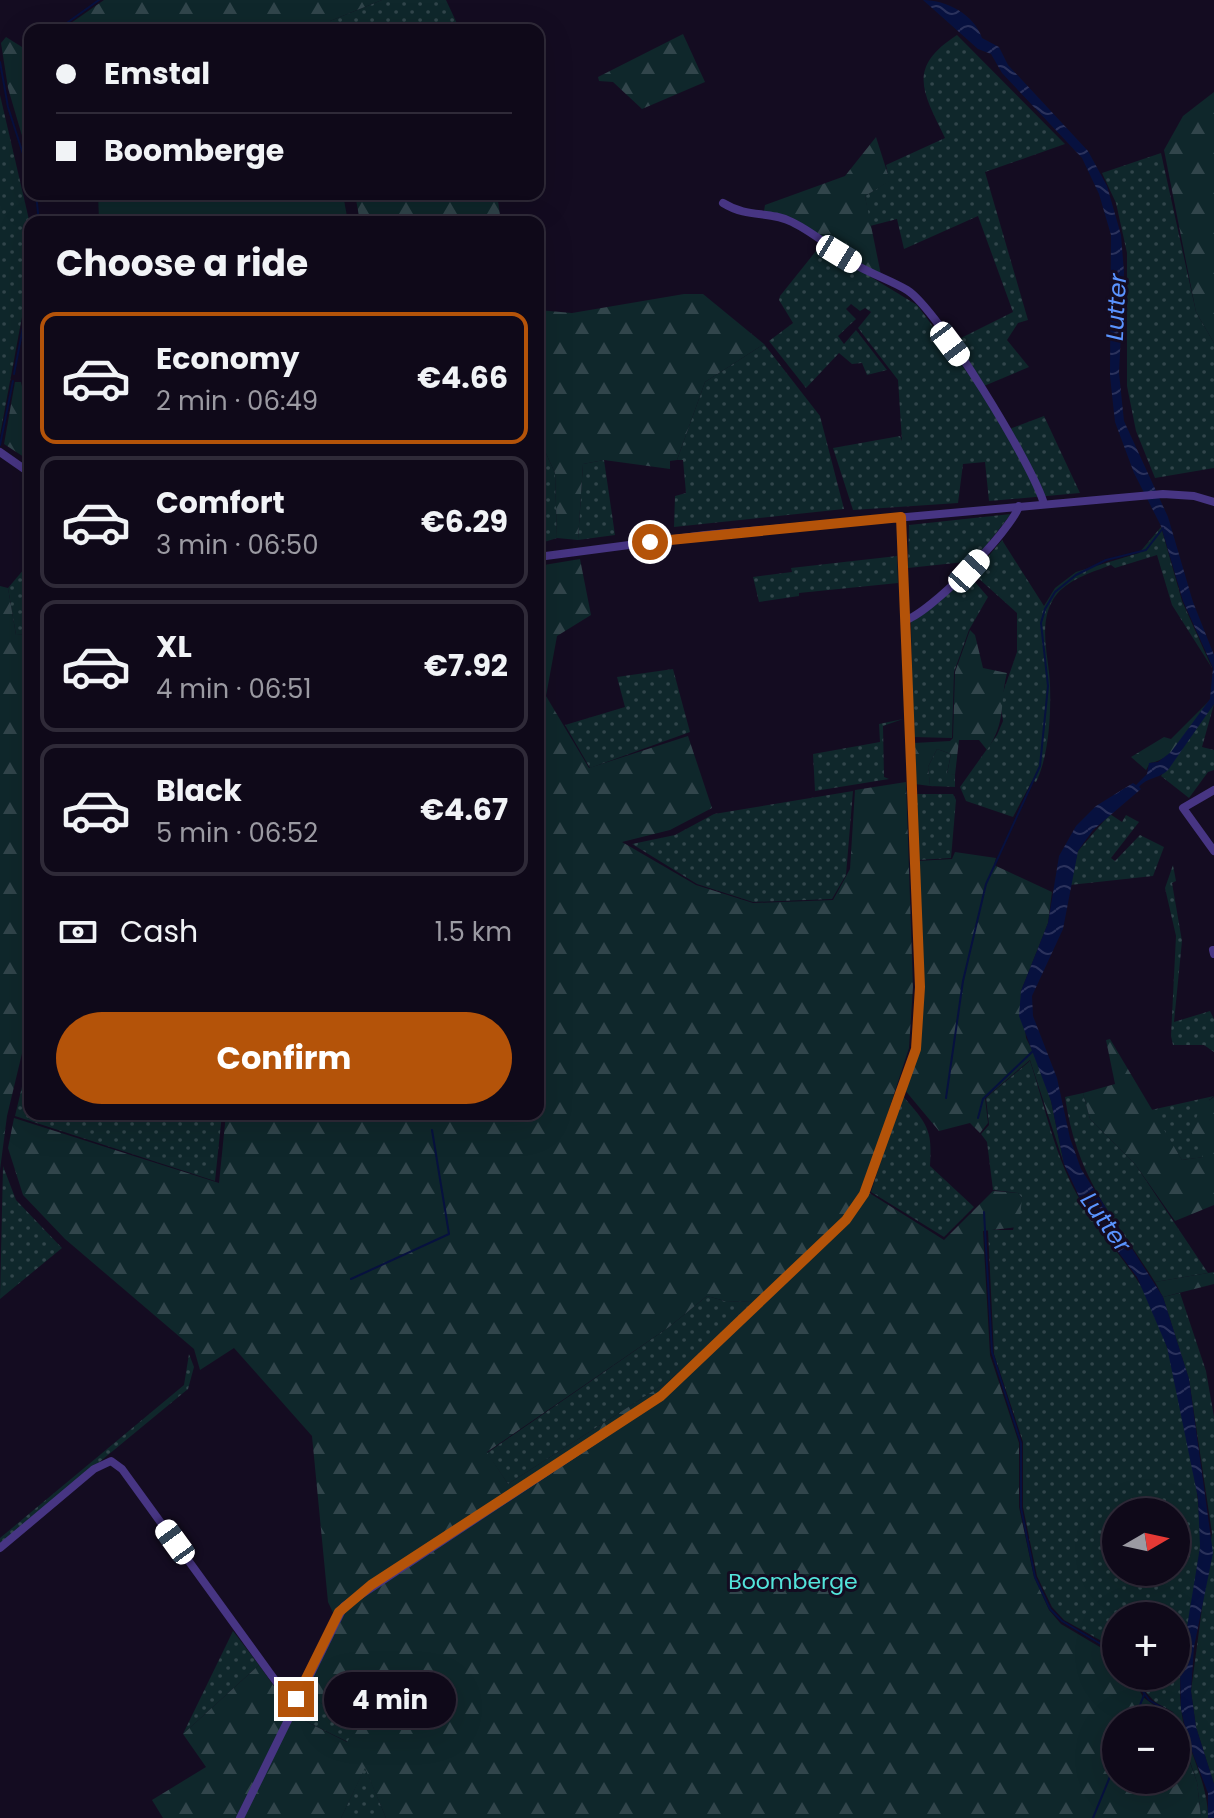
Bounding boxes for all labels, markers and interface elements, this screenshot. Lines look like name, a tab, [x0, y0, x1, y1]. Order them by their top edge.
text: Emstal	[104, 52, 210, 95]
text: Boomberge	[104, 129, 284, 172]
car	[812, 231, 866, 277]
text: Choose a ride	[56, 238, 308, 289]
water label: Lutter	[1098, 272, 1134, 341]
car	[926, 318, 974, 370]
text: Economy	[156, 337, 300, 380]
icon: car	[60, 342, 132, 414]
text: €4.66	[417, 356, 508, 399]
text: 2 min · 06:49	[156, 383, 318, 419]
text: Comfort	[156, 481, 285, 524]
icon: car	[60, 486, 132, 558]
text: €6.29	[421, 500, 508, 543]
route start	[632, 524, 668, 560]
text: 3 min · 06:50	[156, 527, 319, 563]
car	[944, 545, 994, 597]
text: XL	[156, 625, 192, 668]
icon: car	[60, 630, 132, 702]
text: €7.92	[424, 644, 508, 687]
text: 4 min · 06:51	[156, 671, 312, 707]
text: Black	[156, 769, 242, 812]
icon: car	[60, 774, 132, 846]
text: €4.67	[420, 788, 508, 831]
text: 5 min · 06:52	[156, 815, 318, 851]
icon: cash	[56, 910, 100, 954]
text: Cash	[120, 910, 198, 953]
text: 1.5 km	[435, 914, 512, 950]
button: Confirm	[56, 1012, 512, 1104]
water label: Lutter	[1073, 1185, 1140, 1260]
north arrow	[1102, 1498, 1190, 1586]
map controls	[1102, 1498, 1190, 1794]
car	[151, 1516, 199, 1568]
park label: Boomberge	[728, 1566, 858, 1597]
button: +	[1102, 1602, 1190, 1690]
callout: 4 min	[324, 1671, 456, 1727]
route end	[278, 1681, 314, 1717]
text: 4 min	[352, 1682, 428, 1718]
button: −	[1102, 1706, 1190, 1794]

